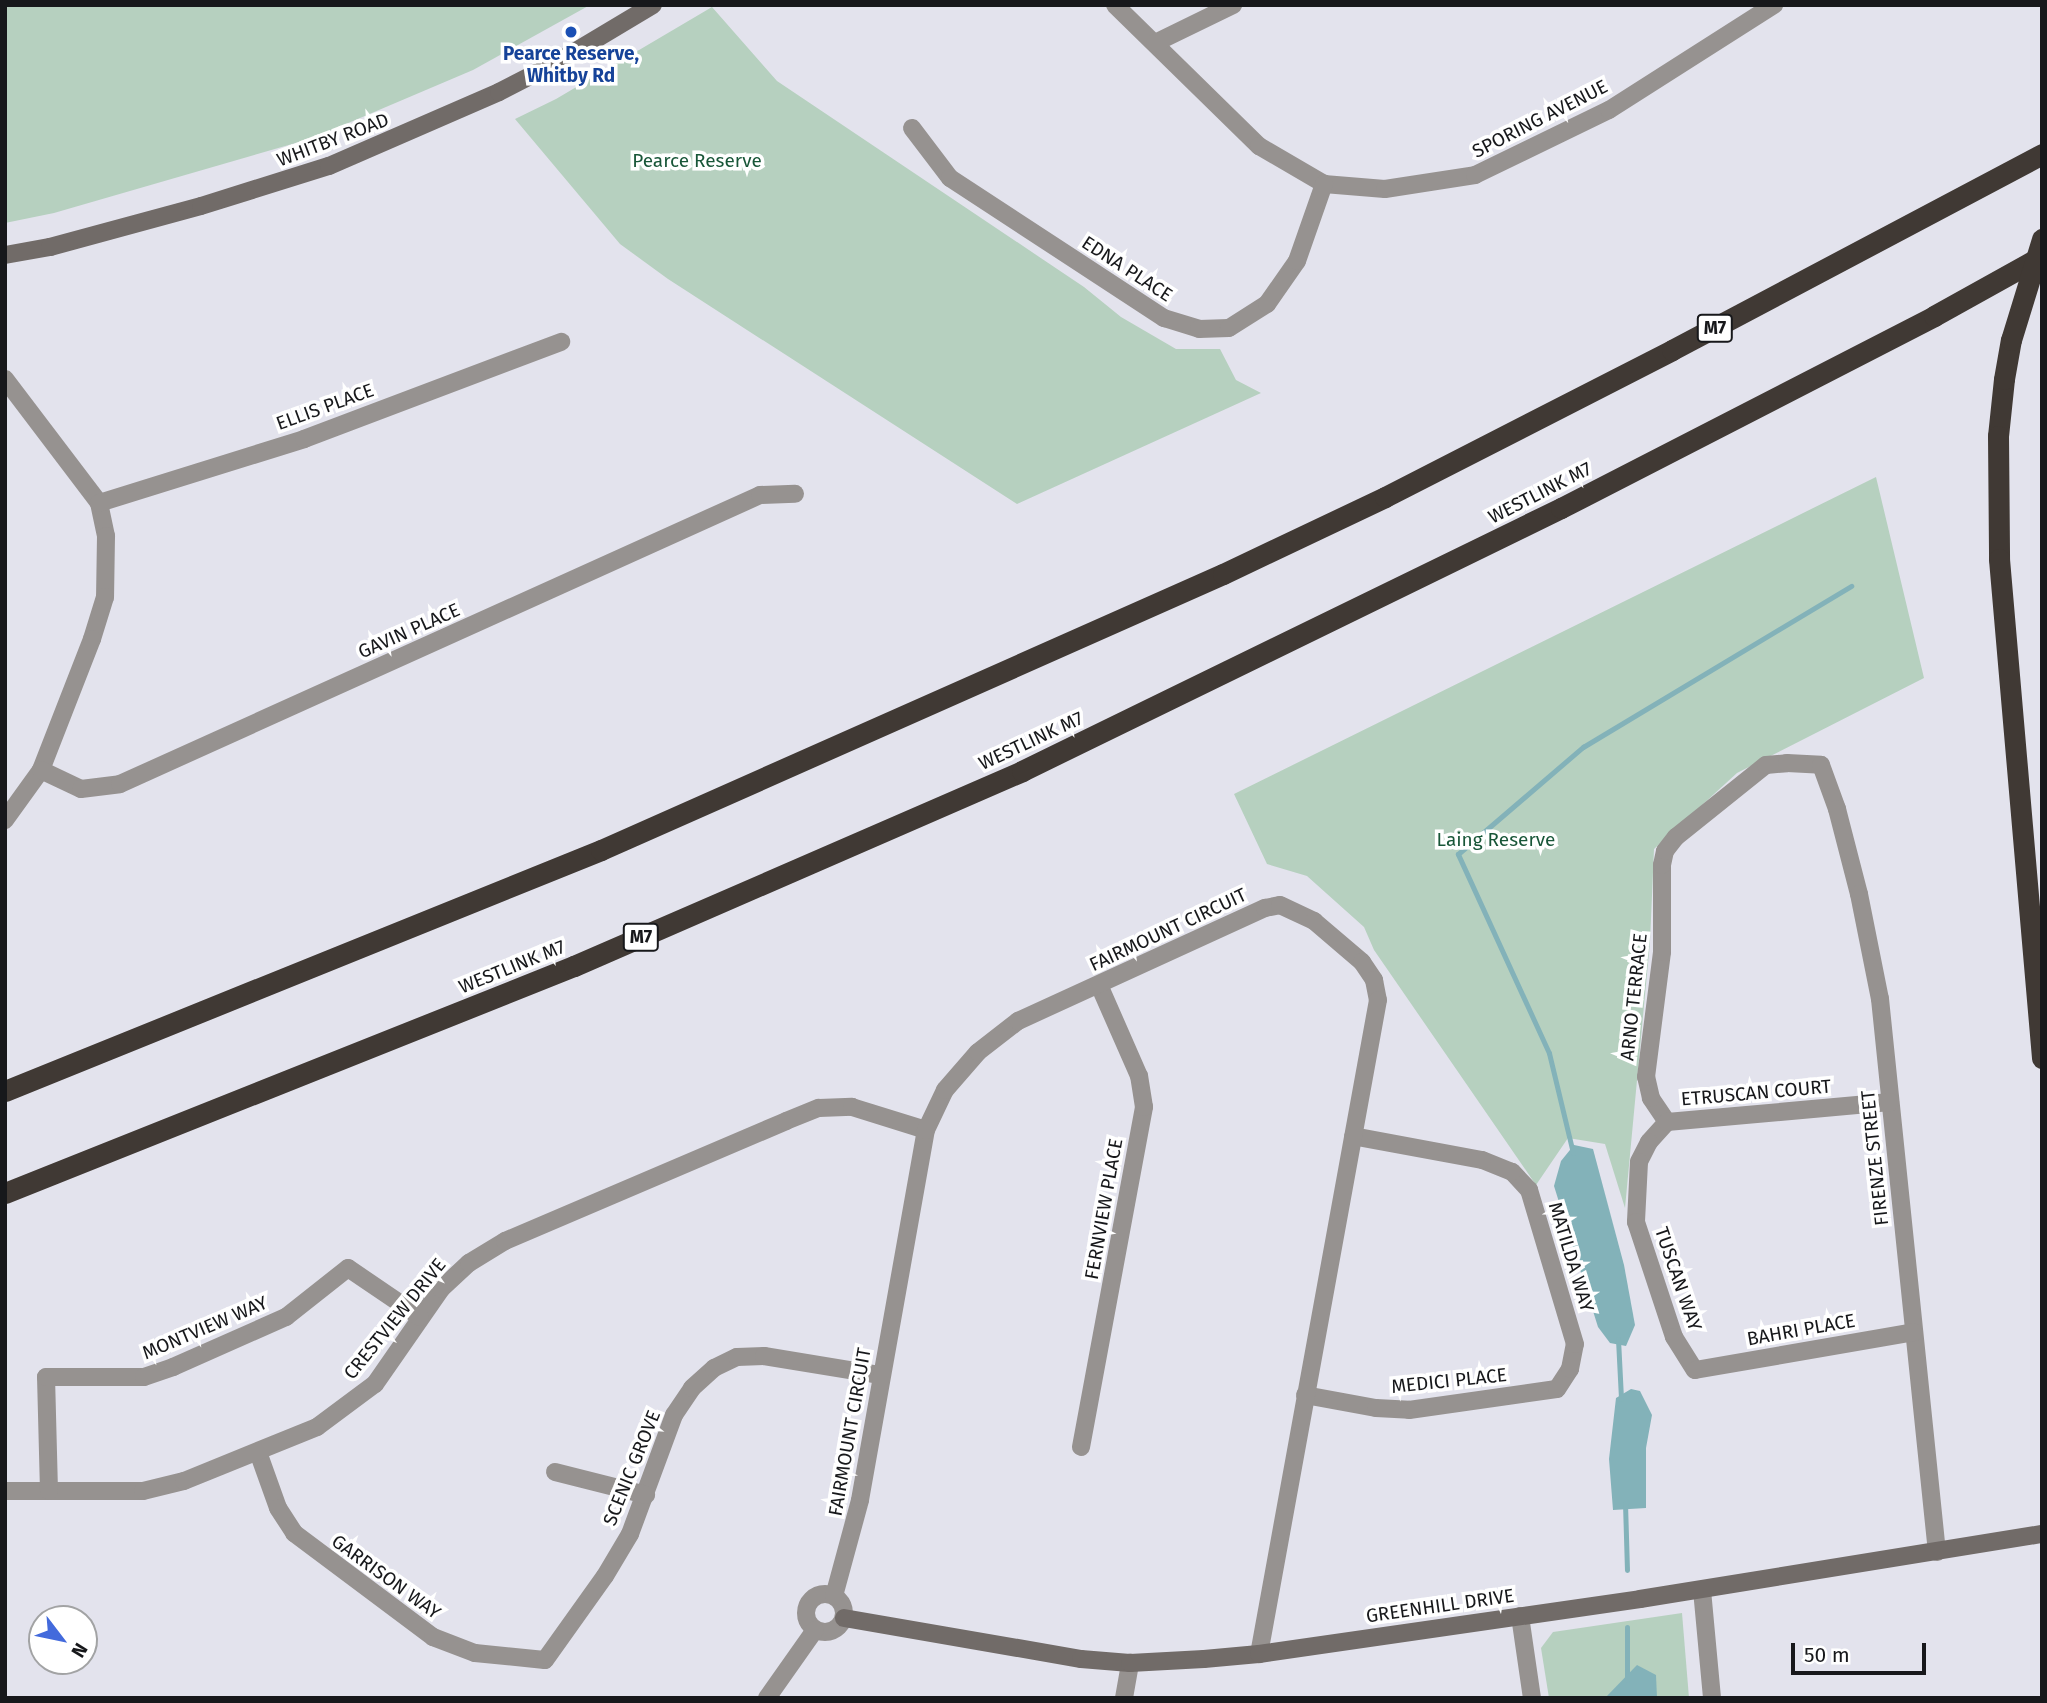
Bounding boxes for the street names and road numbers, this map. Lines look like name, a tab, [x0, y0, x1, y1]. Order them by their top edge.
street label: SPORING AVENUE	[1469, 75, 1611, 163]
street label: WHITBY ROAD	[274, 108, 392, 172]
street label: EDNA PLACE	[1077, 231, 1177, 307]
road number: M7	[1696, 314, 1734, 342]
street label: ELLIS PLACE	[273, 379, 377, 435]
street label: WESTLINK M7	[1485, 457, 1595, 529]
street label: GAVIN PLACE	[355, 598, 463, 664]
street label: WESTLINK M7	[975, 707, 1087, 775]
street label: FAIRMOUNT CIRCUIT	[1086, 884, 1250, 976]
road number: M7	[622, 922, 660, 952]
street label: ARNO TERRACE	[1616, 932, 1652, 1062]
street label: WESTLINK M7	[455, 935, 569, 999]
street label: ETRUSCAN COURT	[1680, 1075, 1832, 1111]
street label: FIRENZE STREET	[1857, 1089, 1893, 1227]
street label: FERNVIEW PLACE	[1080, 1137, 1128, 1281]
street label: MATILDA WAY	[1543, 1199, 1599, 1315]
street label: TUSCAN WAY	[1650, 1224, 1706, 1334]
street label: CRESTVIEW DRIVE	[339, 1254, 451, 1384]
street label: MONTVIEW WAY	[139, 1291, 271, 1365]
street label: BAHRI PLACE	[1745, 1309, 1857, 1351]
street label: FAIRMOUNT CIRCUIT	[824, 1346, 876, 1518]
street label: MEDICI PLACE	[1390, 1364, 1508, 1398]
street label: SCENIC GROVE	[598, 1407, 666, 1529]
street label: GARRISON WAY	[327, 1530, 445, 1624]
street label: GREENHILL DRIVE	[1364, 1584, 1516, 1628]

